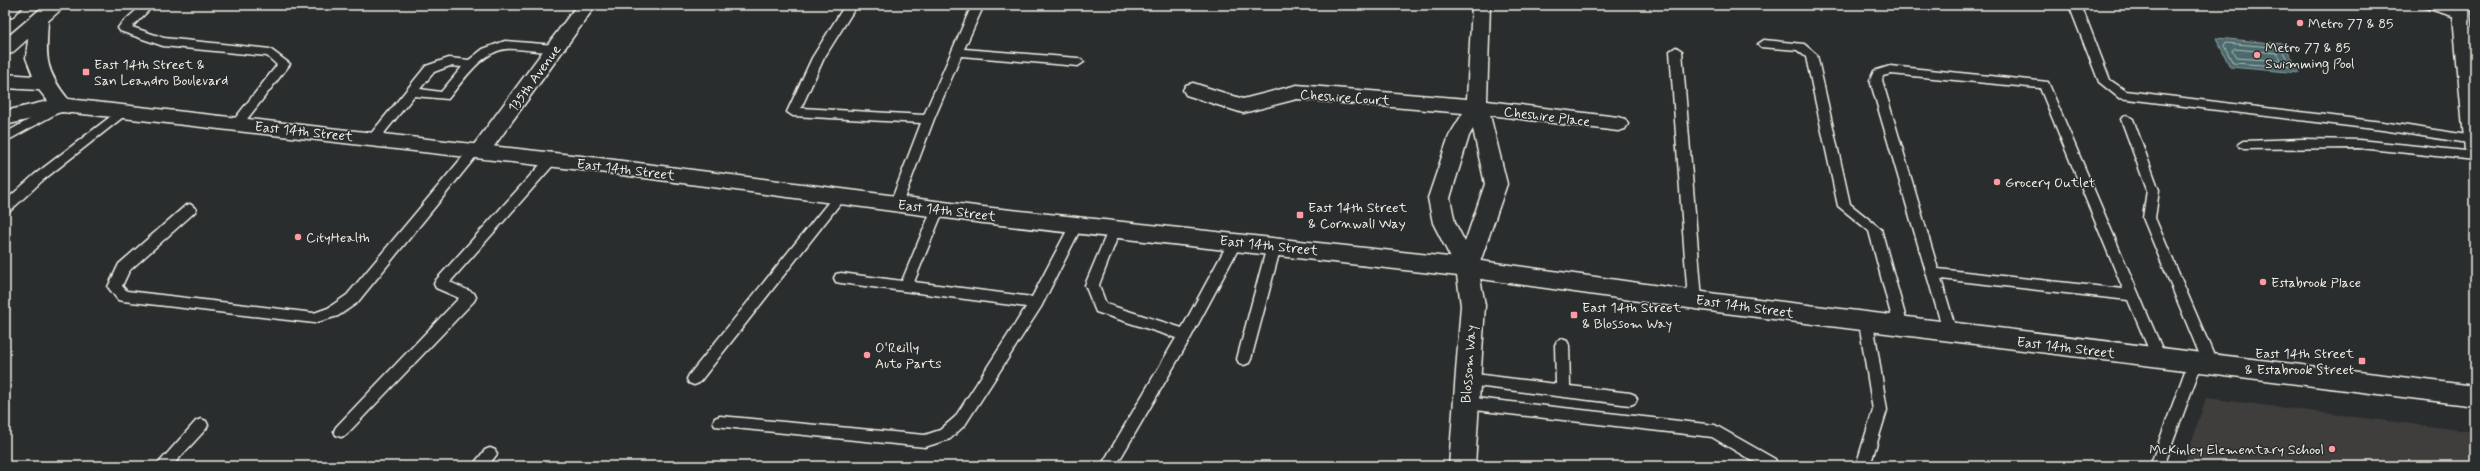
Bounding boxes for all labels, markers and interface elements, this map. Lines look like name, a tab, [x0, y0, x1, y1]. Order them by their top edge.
place label: Metro 77 & 85	[2308, 15, 2394, 33]
marker: Metro 77 & 85	[2295, 18, 2305, 28]
place label: Metro 77 & 85 Swimming Pool	[2265, 39, 2355, 74]
street label: 135th Avenue	[504, 41, 565, 116]
marker: Metro 77 & 85 Swimming Pool	[2252, 50, 2262, 60]
place label: East 14th Street & San Leandro Boulevard	[94, 56, 228, 90]
marker: East 14th Street & San Leandro Boulevard	[81, 67, 91, 77]
street label: Cheshire Court	[1299, 86, 1391, 110]
street label: Cheshire Place	[1503, 103, 1591, 131]
street label: East 14th Street	[254, 118, 355, 146]
street label: East 14th Street	[576, 155, 677, 185]
place label: Grocery Outlet	[2005, 174, 2096, 192]
marker: Grocery Outlet	[1992, 177, 2002, 187]
street label: East 14th Street	[897, 196, 998, 226]
place label: East 14th Street & Cornwall Way	[1308, 199, 1408, 233]
marker: East 14th Street & Cornwall Way	[1295, 210, 1305, 220]
place label: CityHealth	[306, 229, 370, 247]
marker: CityHealth	[293, 232, 303, 242]
street label: East 14th Street	[1219, 232, 1320, 260]
place label: Estabrook Place	[2271, 274, 2361, 292]
marker: Estabrook Place	[2258, 277, 2268, 287]
street label: East 14th Street	[1695, 291, 1796, 323]
place label: East 14th Street & Blossom Way	[1582, 299, 1682, 333]
marker: East 14th Street & Blossom Way	[1569, 310, 1579, 320]
street label: Blossom Way	[1457, 324, 1481, 404]
street label: East 14th Street	[2016, 333, 2117, 363]
place label: O'Reilly Auto Parts	[875, 339, 942, 373]
place label: East 14th Street & Estabrook Street	[2245, 345, 2355, 379]
marker: O'Reilly Auto Parts	[862, 350, 872, 360]
marker: East 14th Street & Estabrook Street	[2357, 356, 2367, 366]
place label: McKinley Elementary School	[2149, 441, 2324, 459]
marker: McKinley Elementary School	[2327, 444, 2337, 454]

